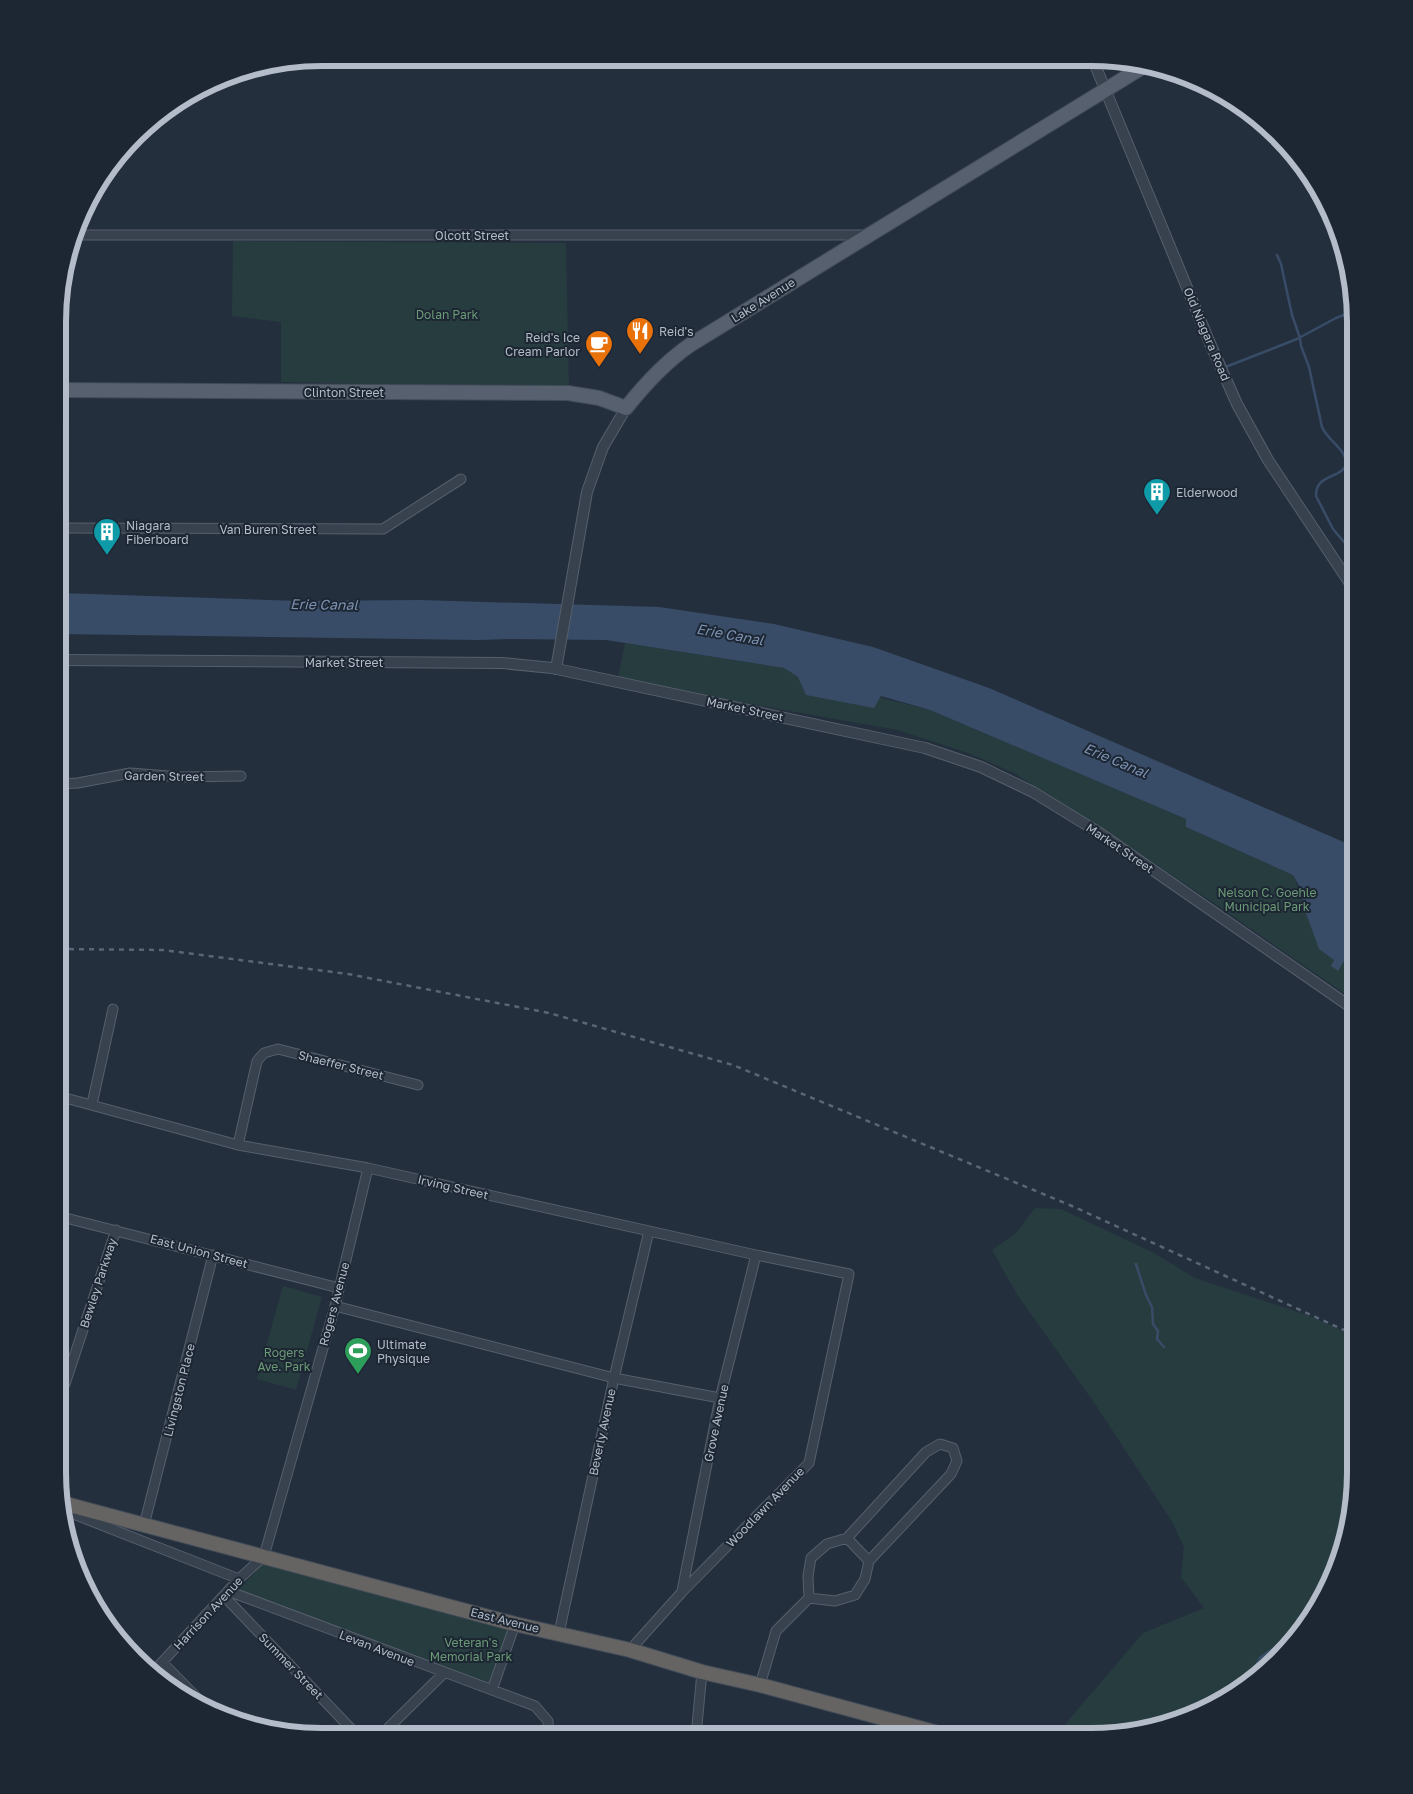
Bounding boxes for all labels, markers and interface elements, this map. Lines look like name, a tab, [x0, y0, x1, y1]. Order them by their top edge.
street label: Olcott Street	[435, 228, 509, 243]
street label: Lake Avenue	[728, 274, 798, 326]
street label: Old Niagara Road	[1181, 285, 1233, 383]
park label: Dolan Park	[416, 307, 479, 322]
restaurant icon: Reid's	[625, 316, 655, 355]
place label: Reid's	[659, 324, 694, 339]
cafe icon: Reid's Ice Cream Parlor	[584, 329, 614, 368]
place label: Reid's Ice Cream Parlor	[505, 330, 580, 359]
street label: Clinton Street	[304, 385, 384, 400]
building icon: Elderwood	[1142, 477, 1172, 516]
place label: Elderwood	[1176, 485, 1238, 500]
building icon: Niagara Fiberboard	[92, 517, 122, 556]
place label: Niagara Fiberboard	[126, 518, 189, 547]
street label: Van Buren Street	[219, 522, 317, 537]
water label: Erie Canal	[290, 595, 359, 613]
water label: Erie Canal	[695, 620, 765, 648]
street label: Market Street	[305, 655, 383, 670]
street label: Market Street	[705, 693, 785, 725]
water label: Erie Canal	[1081, 739, 1151, 781]
street label: Garden Street	[124, 768, 204, 784]
street label: Market Street	[1083, 820, 1157, 876]
park label: Nelson C. Goehle Municipal Park	[1217, 885, 1317, 914]
street label: Shaeffer Street	[297, 1047, 386, 1083]
street label: Irving Street	[416, 1172, 490, 1202]
street label: East Union Street	[148, 1231, 250, 1271]
street label: Bewley Parkway	[76, 1236, 120, 1330]
street label: Rogers Avenue	[316, 1260, 352, 1347]
sports icon: Ultimate Physique	[343, 1336, 373, 1375]
place label: Ultimate Physique	[377, 1337, 430, 1366]
street label: Livingston Place	[160, 1342, 198, 1438]
park label: Rogers Ave. Park	[257, 1345, 311, 1374]
street label: Grove Avenue	[700, 1383, 732, 1463]
street label: Beverly Avenue	[585, 1387, 619, 1477]
street label: Woodlawn Avenue	[723, 1464, 807, 1550]
street label: Harrison Avenue	[170, 1573, 246, 1653]
street label: East Avenue	[469, 1604, 541, 1636]
street label: Levan Avenue	[337, 1627, 417, 1669]
street label: Summer Street	[256, 1630, 327, 1702]
park label: Veteran's Memorial Park	[430, 1635, 513, 1664]

